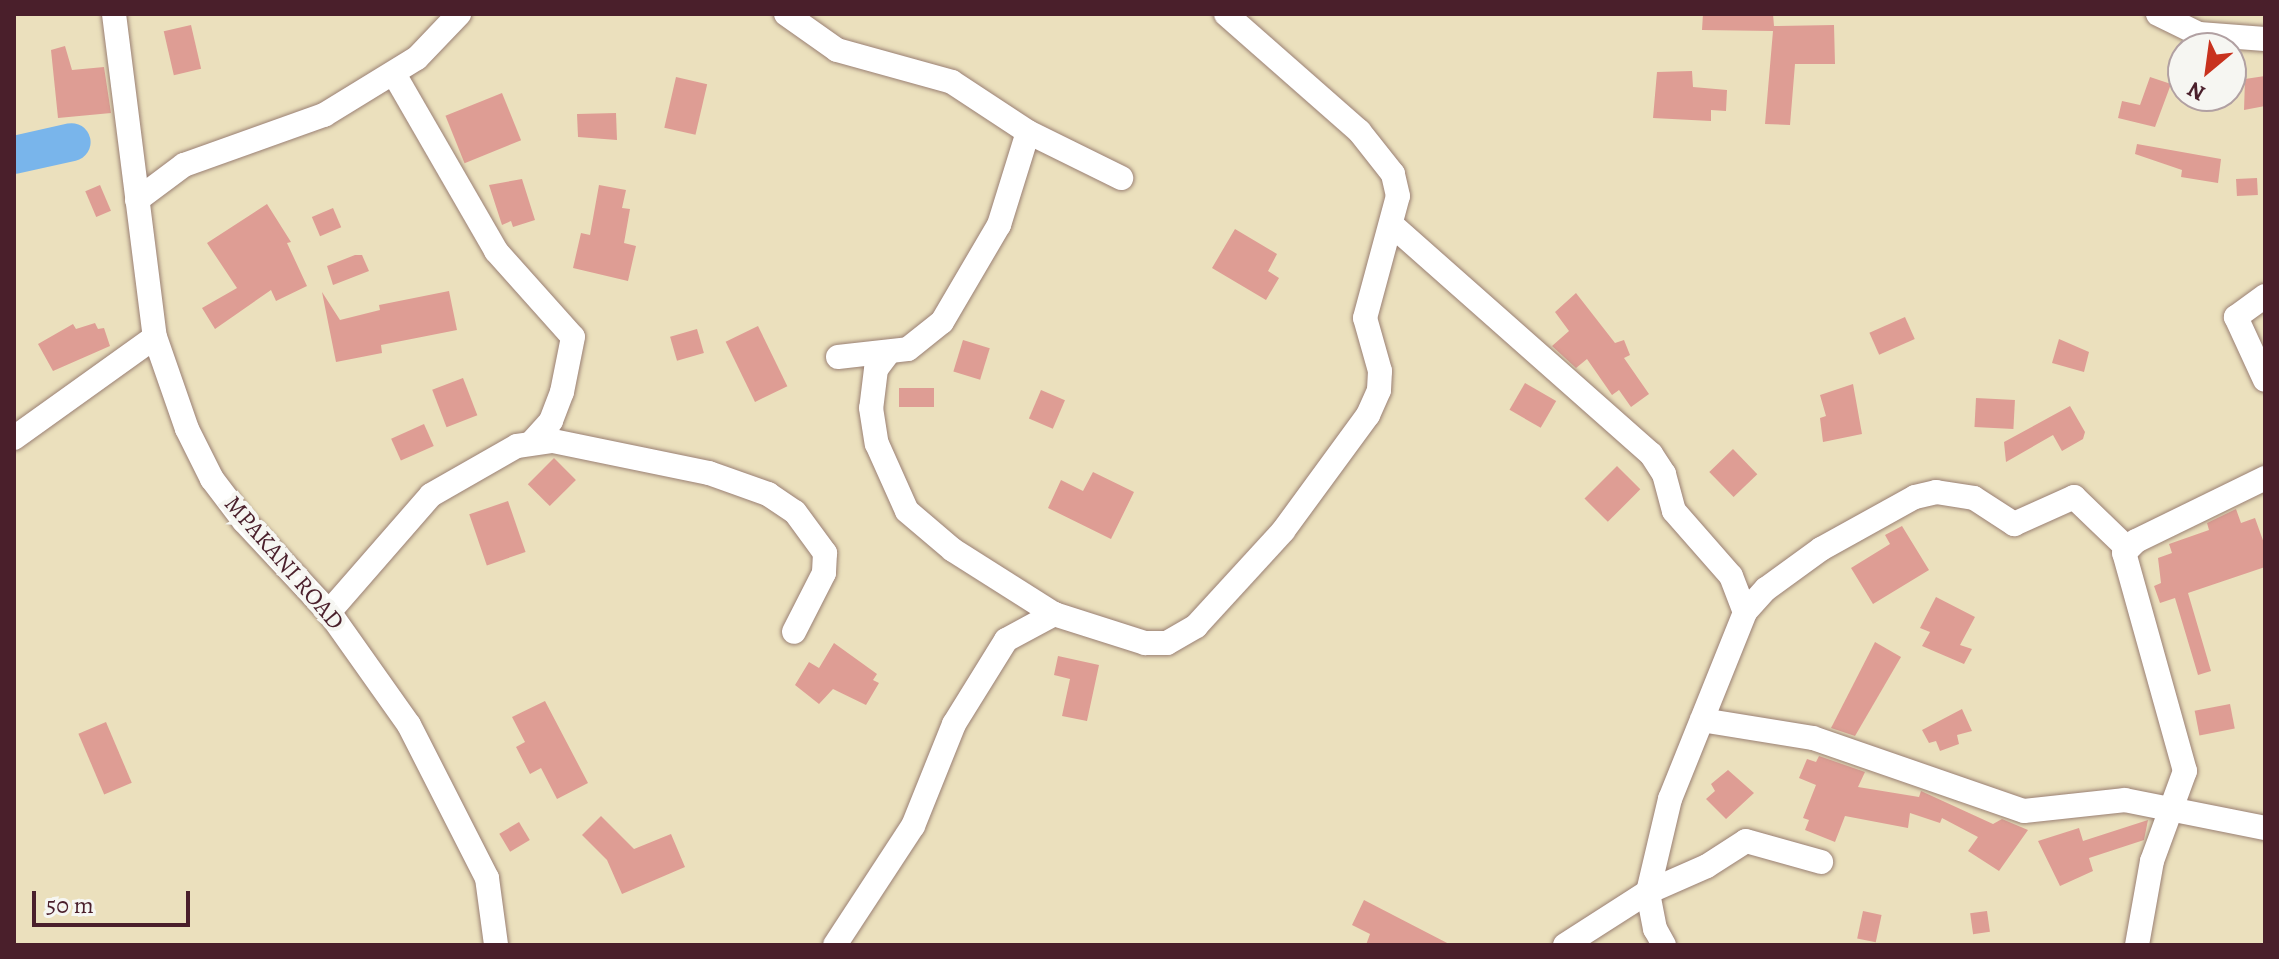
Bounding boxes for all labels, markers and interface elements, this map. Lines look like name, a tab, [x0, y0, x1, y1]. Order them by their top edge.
north arrow	[2167, 32, 2247, 112]
text: N	[2182, 74, 2211, 108]
street label: MPAKANI ROAD	[218, 490, 350, 636]
scale bar	[36, 875, 194, 925]
text: 50 m	[46, 889, 94, 921]

